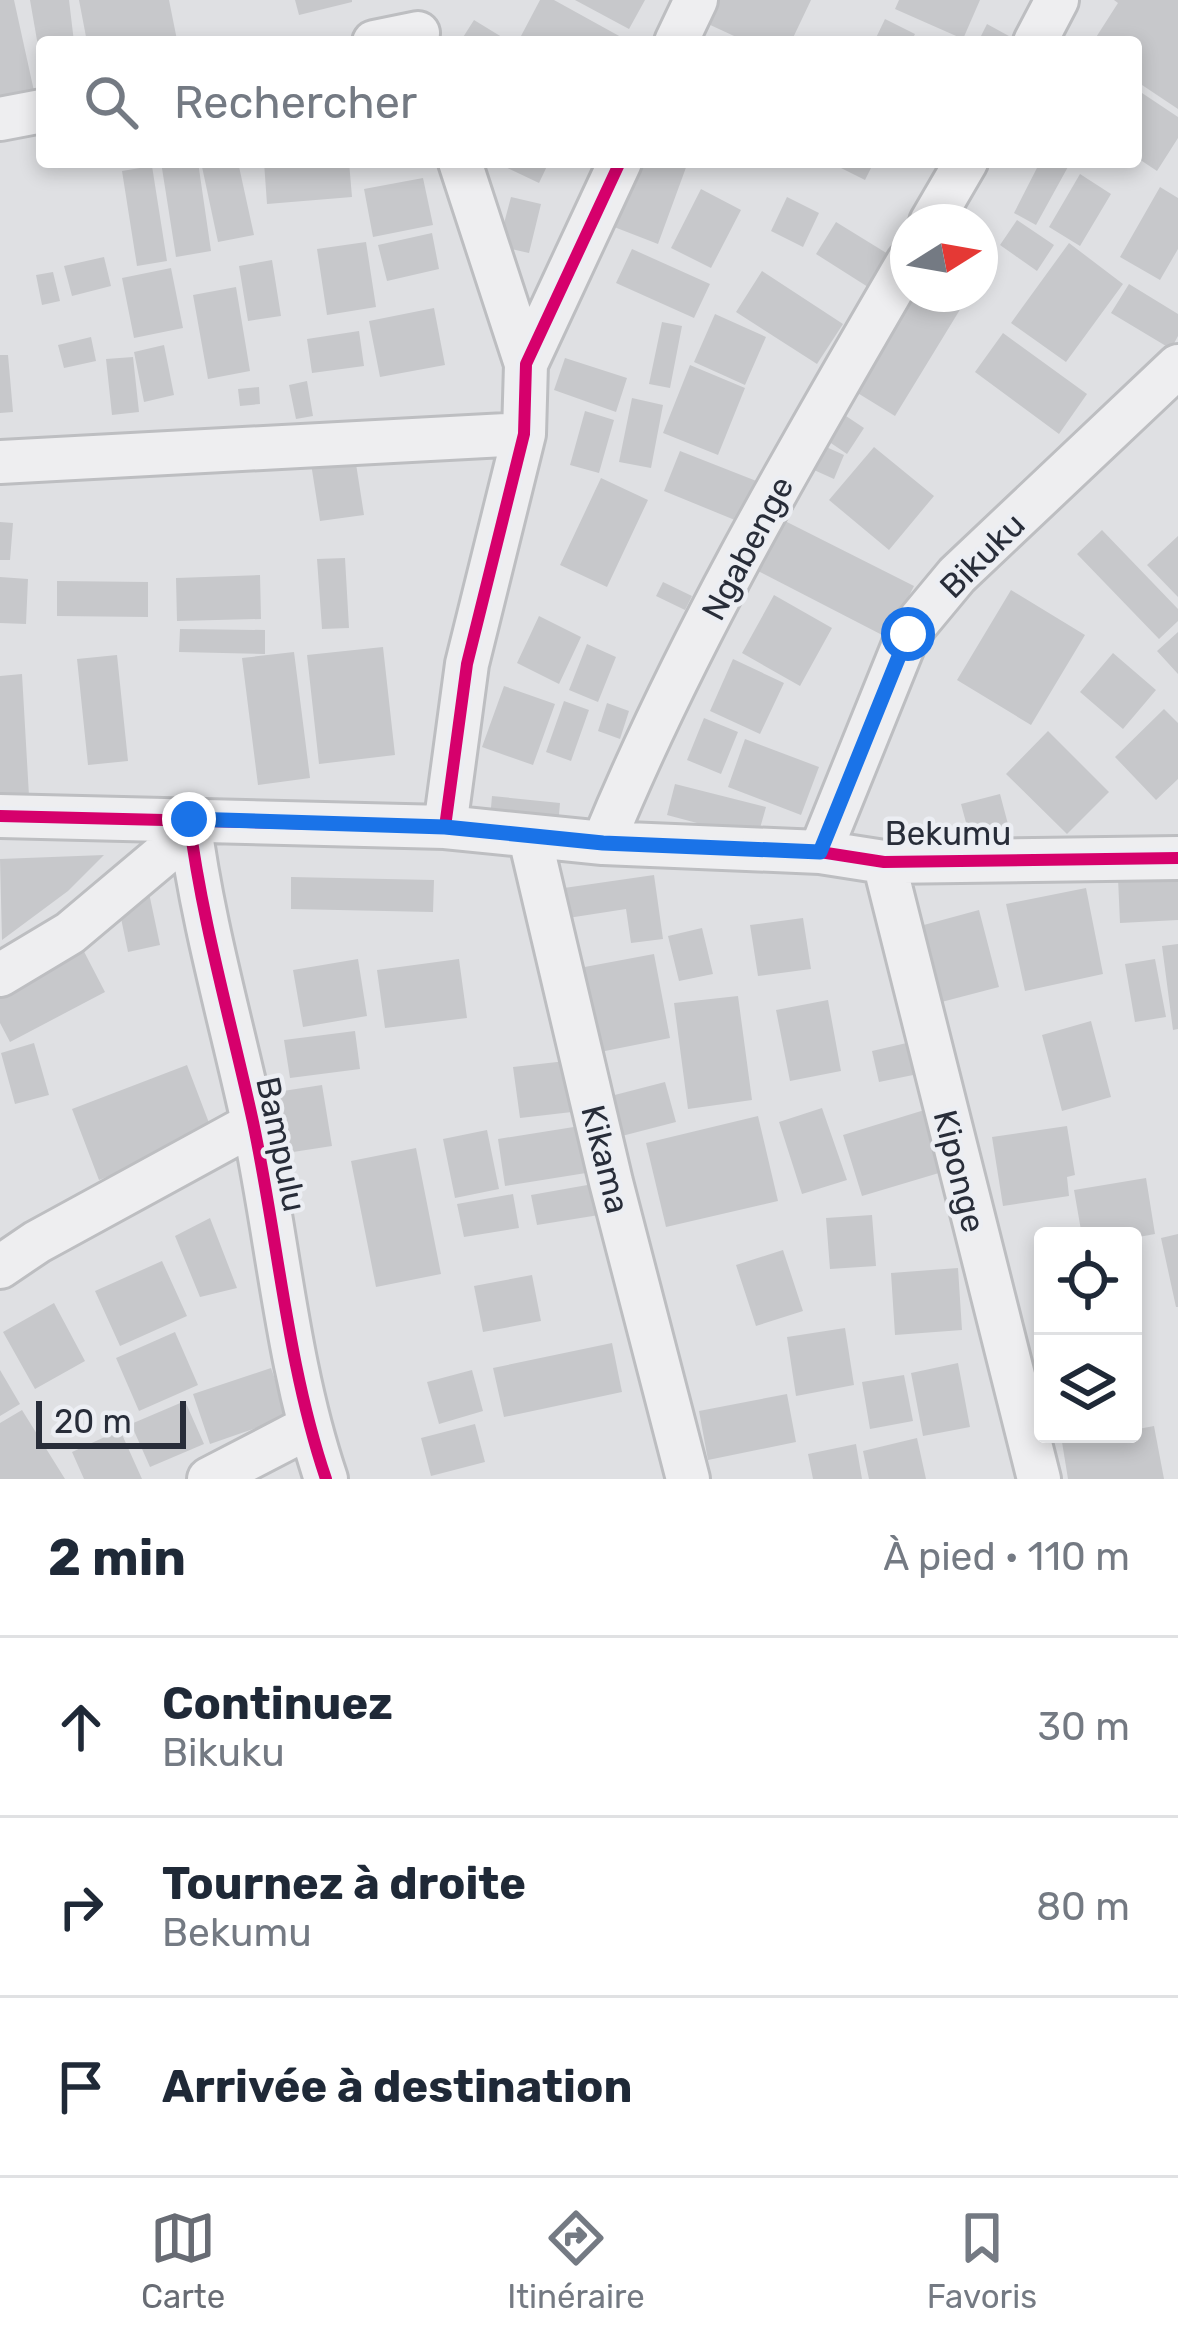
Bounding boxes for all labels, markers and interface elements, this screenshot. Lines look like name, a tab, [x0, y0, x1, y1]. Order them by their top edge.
search box	[36, 36, 1142, 168]
icon: search	[78, 69, 144, 135]
text: Rechercher	[174, 76, 417, 129]
north arrow	[890, 204, 998, 312]
street label: Ngabenge	[693, 470, 802, 627]
street label: Bikuku	[932, 505, 1033, 606]
route start	[881, 607, 935, 661]
route end	[162, 792, 216, 846]
street label: Bekumu	[885, 814, 1011, 853]
street label: Bampulu	[248, 1073, 315, 1215]
street label: Kikama	[573, 1101, 638, 1217]
street label: Kiponge	[926, 1106, 994, 1236]
map controls	[1034, 1227, 1142, 1443]
button: locate	[1034, 1227, 1142, 1335]
button: layers	[1034, 1335, 1142, 1443]
scale bar	[36, 1395, 186, 1448]
text: 20 m	[54, 1402, 132, 1441]
text: 2 min	[48, 1527, 186, 1588]
text: À pied · 110 m	[883, 1534, 1130, 1580]
text: Continuez	[162, 1677, 393, 1730]
icon: ahead	[48, 1694, 114, 1760]
text: 30 m	[1038, 1704, 1130, 1750]
text: Bikuku	[162, 1730, 285, 1776]
text: Tournez à droite	[162, 1857, 526, 1910]
icon: right	[48, 1874, 114, 1940]
text: 80 m	[1036, 1884, 1130, 1930]
text: Bekumu	[162, 1910, 312, 1956]
icon: arrive	[48, 2054, 114, 2120]
text: Arrivée à destination	[162, 2060, 632, 2113]
tab: Carte	[141, 2205, 225, 2316]
tab: Itinéraire	[507, 2205, 645, 2316]
tab: Favoris	[927, 2205, 1037, 2316]

